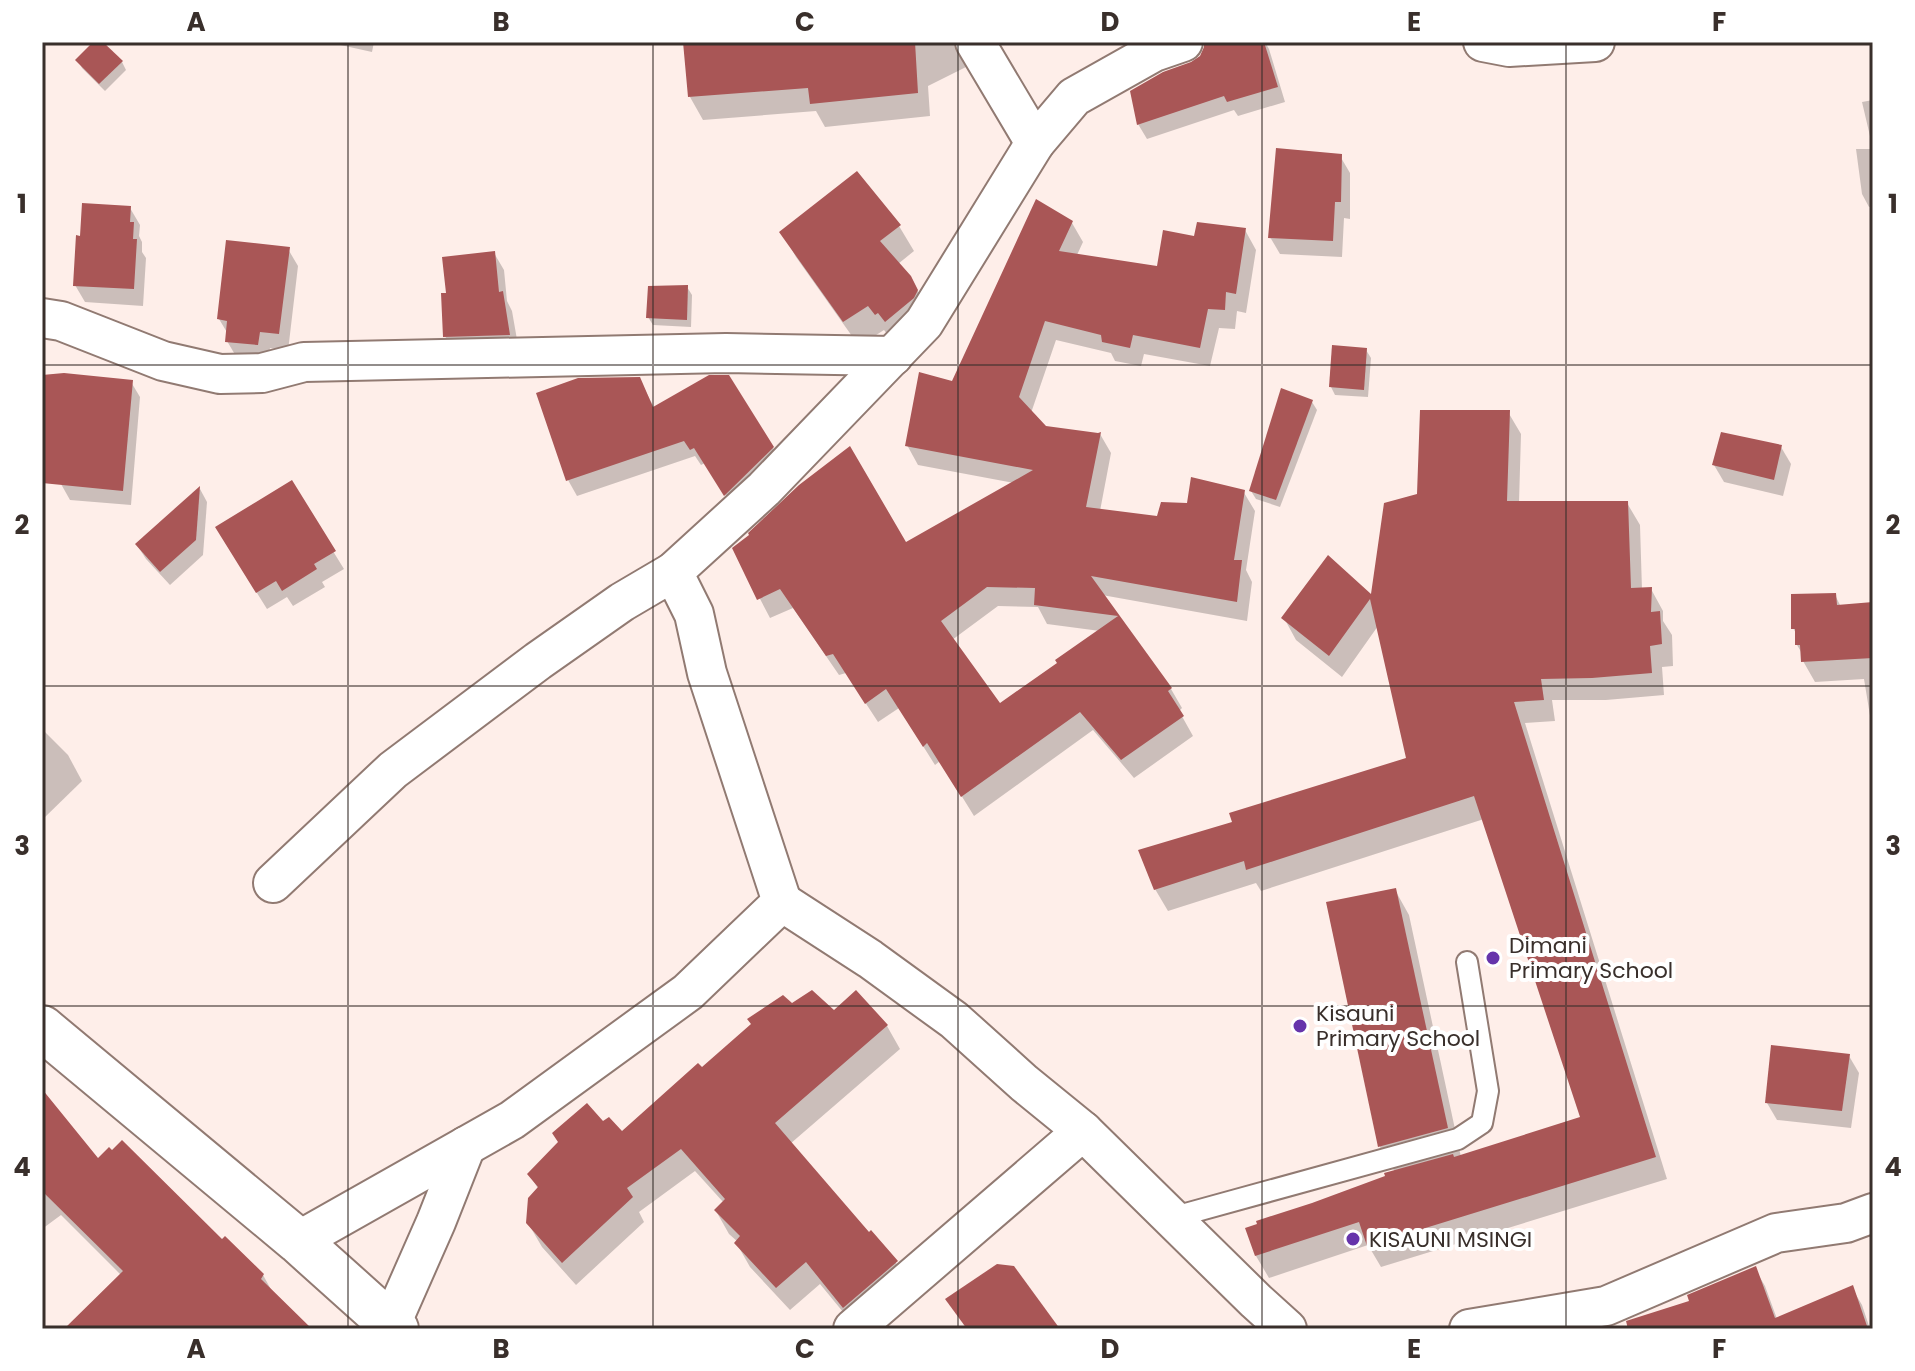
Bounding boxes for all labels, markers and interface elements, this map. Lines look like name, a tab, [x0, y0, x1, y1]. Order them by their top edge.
text: A	[186, 4, 206, 40]
text: B	[492, 4, 510, 40]
text: C	[795, 4, 815, 40]
text: D	[1101, 4, 1120, 40]
text: E	[1407, 4, 1421, 40]
text: F	[1712, 4, 1726, 40]
text: 1	[17, 186, 27, 222]
text: 1	[1888, 186, 1898, 222]
text: 2	[15, 507, 30, 543]
text: 2	[1886, 507, 1901, 543]
text: 3	[14, 828, 30, 864]
text: 3	[1885, 828, 1901, 864]
place label: Dimani Primary School	[1509, 930, 1673, 986]
marker: Dimani Primary School	[1484, 949, 1502, 967]
place label: Kisauni Primary School	[1316, 998, 1480, 1054]
marker: Kisauni Primary School	[1291, 1017, 1309, 1035]
text: 4	[13, 1149, 31, 1185]
text: 4	[1884, 1149, 1902, 1185]
place label: KISAUNI MSINGI	[1369, 1224, 1532, 1255]
marker: KISAUNI MSINGI	[1344, 1230, 1362, 1248]
text: A	[186, 1331, 206, 1367]
text: B	[492, 1331, 510, 1367]
text: C	[795, 1331, 815, 1367]
text: D	[1101, 1331, 1120, 1367]
text: E	[1407, 1331, 1421, 1367]
text: F	[1712, 1331, 1726, 1367]

